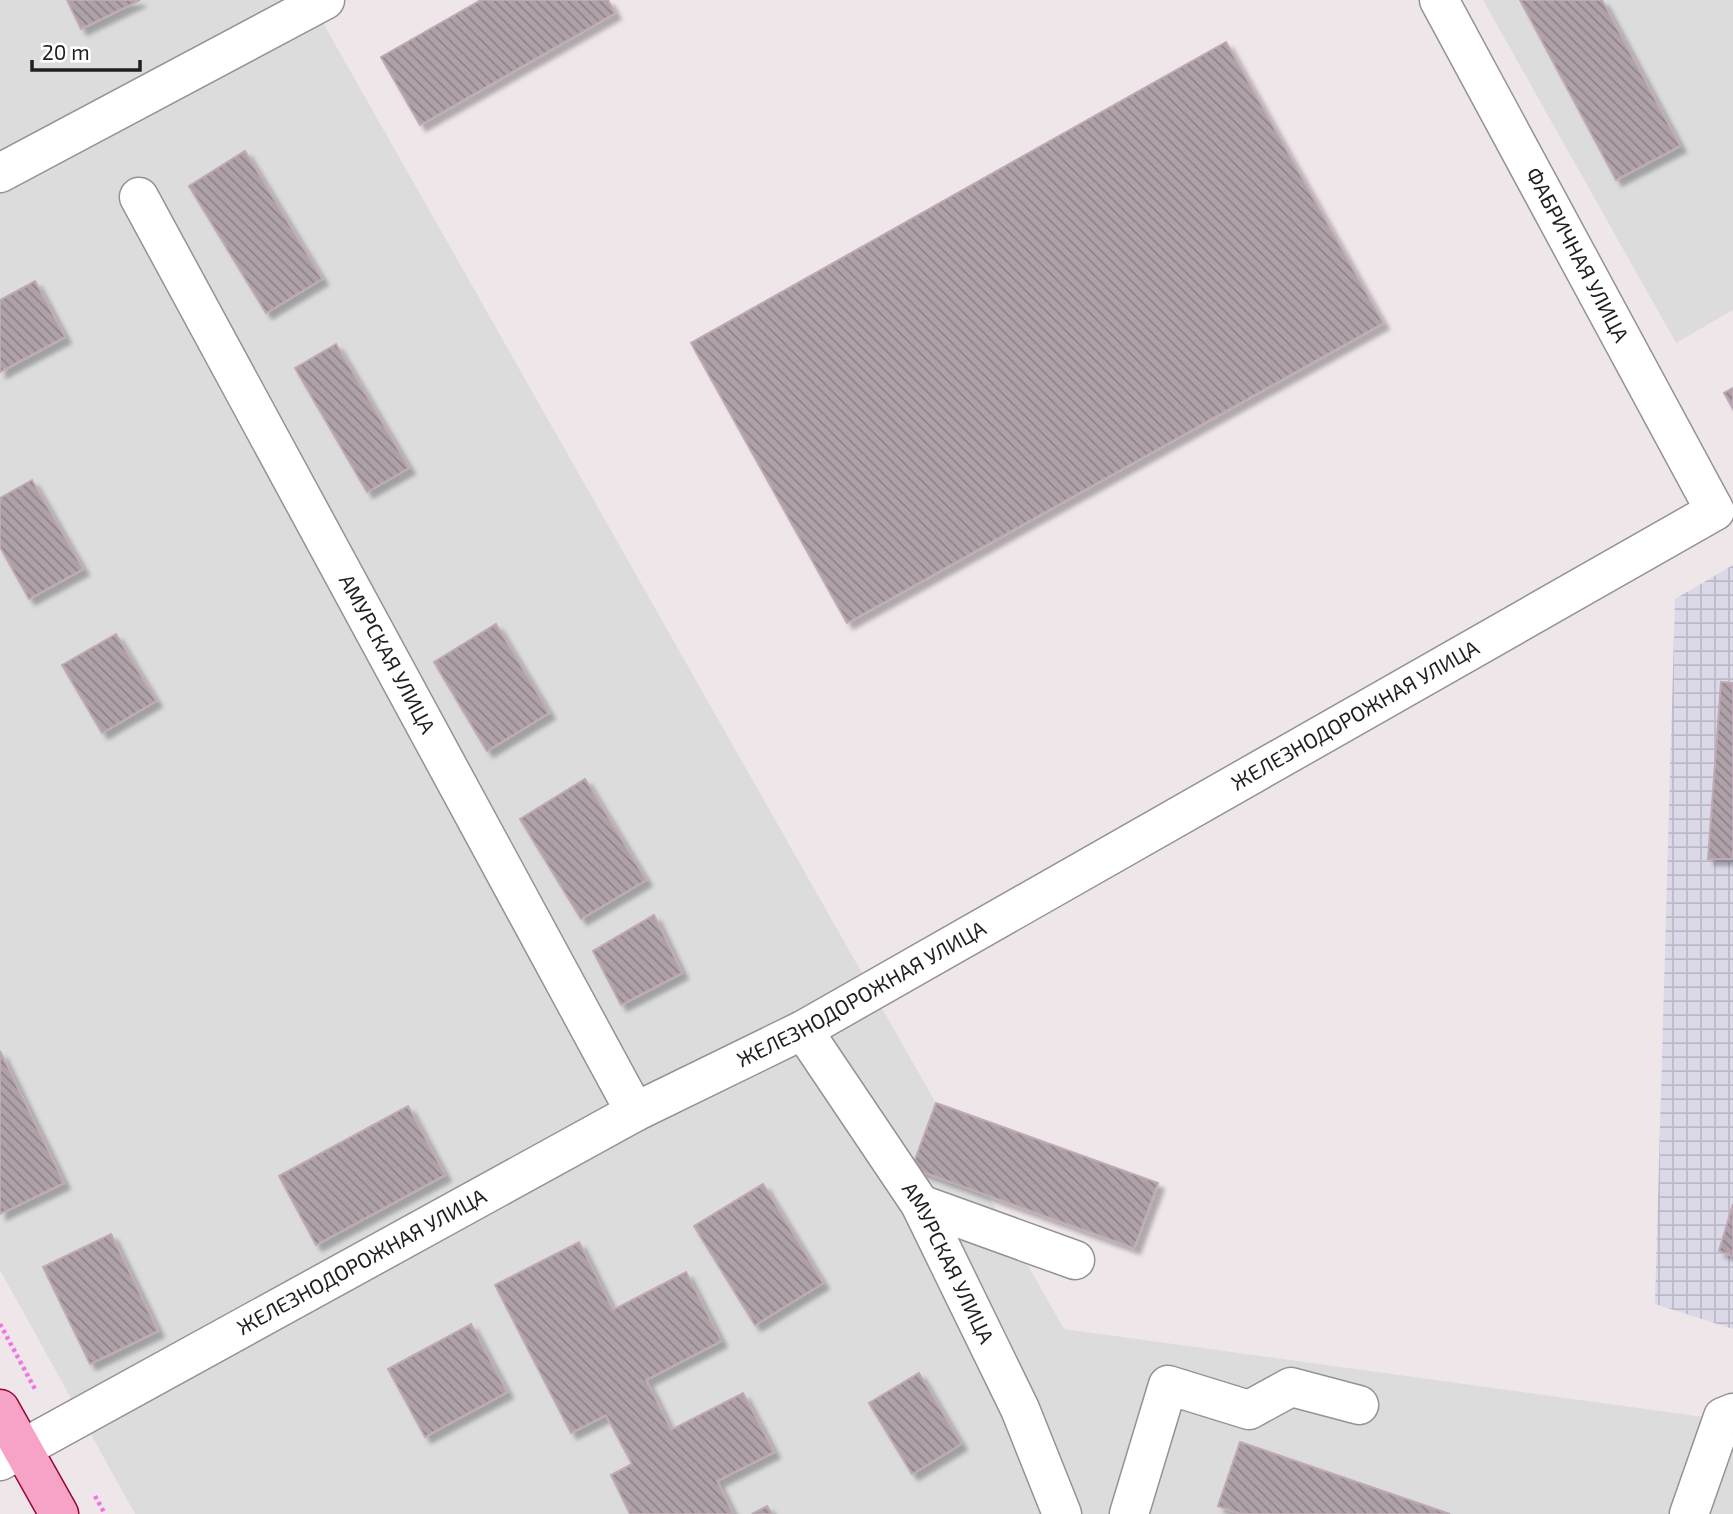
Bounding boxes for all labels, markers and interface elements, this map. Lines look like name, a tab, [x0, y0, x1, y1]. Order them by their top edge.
scale bar	[32, 28, 140, 72]
text: 20 m	[42, 39, 90, 64]
street label: ФАБРИЧНАЯ УЛИЦА	[1522, 163, 1635, 346]
street label: АМУРСКАЯ УЛИЦА	[335, 569, 441, 737]
street label: ЖЕЛЕЗНОДОРОЖНАЯ УЛИЦА	[1226, 634, 1483, 795]
street label: ЖЕЛЕЗНОДОРОЖНАЯ УЛИЦА	[732, 915, 990, 1071]
street label: АМУРСКАЯ УЛИЦА	[898, 1177, 1000, 1347]
street label: ЖЕЛЕЗНОДОРОЖНАЯ УЛИЦА	[232, 1182, 490, 1339]

